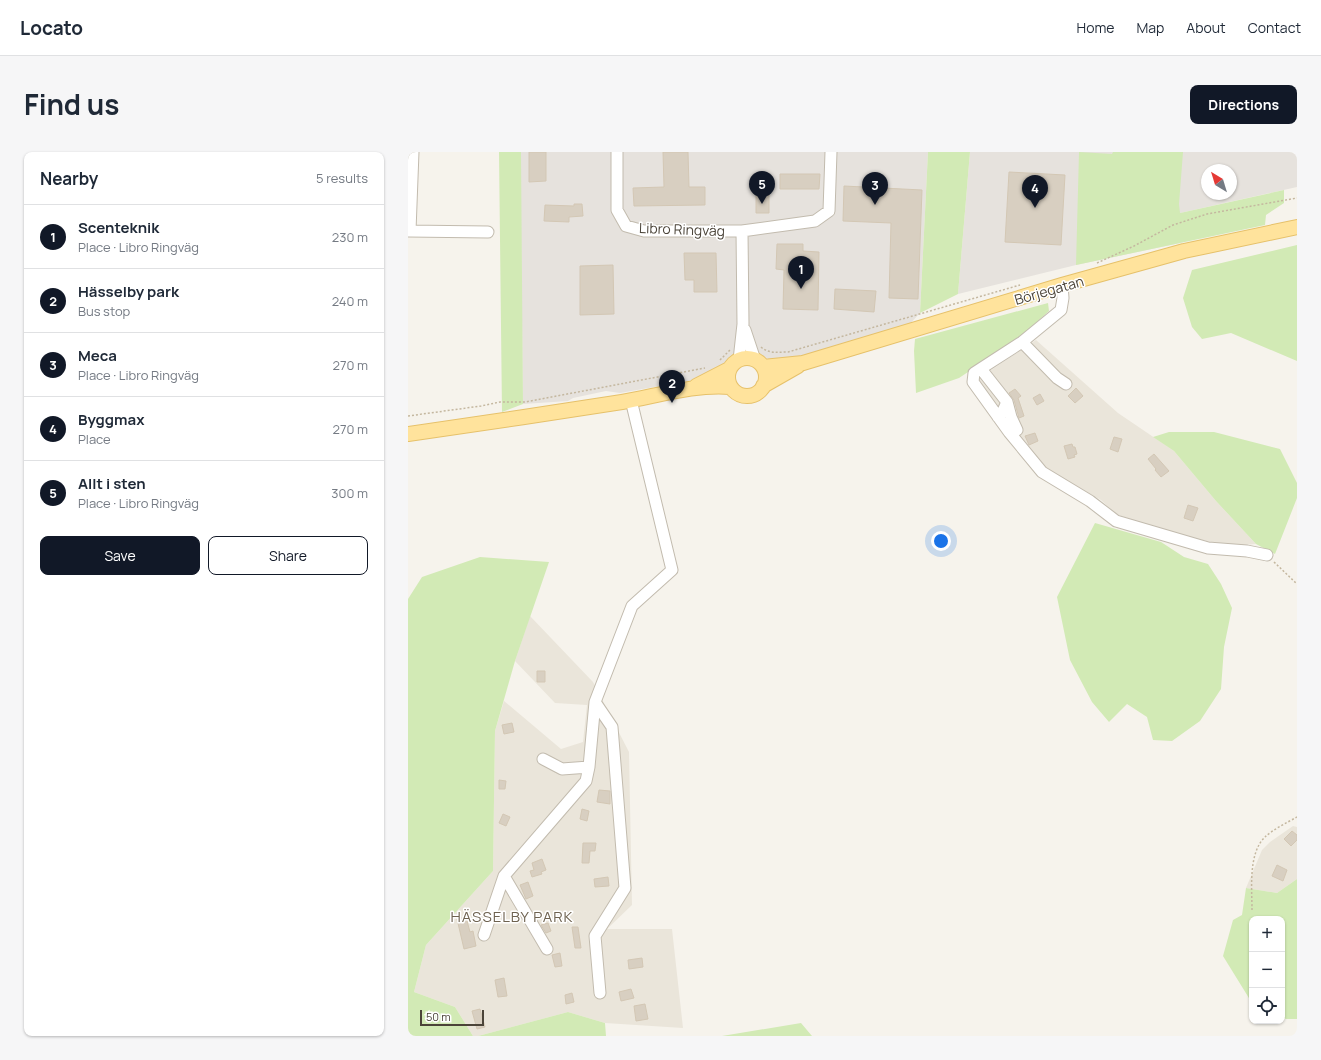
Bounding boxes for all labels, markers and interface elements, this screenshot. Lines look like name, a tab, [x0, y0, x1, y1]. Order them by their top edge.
text: Locato	[20, 15, 83, 41]
text: Home	[1077, 18, 1114, 37]
text: Map	[1136, 18, 1164, 37]
text: About	[1186, 18, 1226, 37]
text: Contact	[1248, 18, 1301, 37]
text: Find us	[24, 85, 119, 123]
button: Directions	[1190, 85, 1297, 124]
north arrow	[1201, 164, 1237, 200]
text: Nearby	[40, 167, 98, 190]
text: 5 results	[316, 169, 368, 187]
pin: 5	[749, 171, 775, 204]
pin: 3	[862, 172, 888, 205]
pin: 4	[1022, 175, 1048, 208]
text: Scenteknik	[78, 217, 159, 238]
street label: Libro Ringväg	[639, 218, 725, 240]
text: 1	[50, 228, 56, 246]
text: 230 m	[332, 228, 368, 246]
text: Place · Libro Ringväg	[78, 238, 199, 256]
pin: 1	[788, 256, 814, 289]
street label: Börjegatan	[1012, 271, 1086, 309]
text: Hässelby park	[78, 281, 179, 302]
text: 2	[49, 292, 57, 310]
text: 240 m	[332, 292, 368, 310]
text: Bus stop	[78, 302, 130, 320]
text: Meca	[78, 345, 117, 366]
text: 3	[49, 356, 57, 374]
text: 270 m	[333, 356, 368, 374]
text: Place · Libro Ringväg	[78, 366, 199, 384]
pin: 2	[659, 370, 685, 403]
text: Byggmax	[78, 409, 145, 430]
text: 4	[49, 420, 57, 438]
text: 270 m	[333, 420, 368, 438]
text: Place	[78, 430, 111, 448]
text: Allt i sten	[78, 473, 146, 494]
text: 5	[49, 484, 57, 502]
text: 300 m	[331, 484, 368, 502]
text: Place · Libro Ringväg	[78, 494, 199, 512]
your location	[931, 531, 951, 551]
button: Save	[40, 536, 200, 575]
button: Share	[208, 536, 368, 575]
district label: HÄSSELBY PARK	[450, 906, 574, 927]
map controls	[1249, 916, 1285, 1024]
button: +	[1249, 916, 1285, 952]
button: −	[1249, 952, 1285, 988]
button: locate	[1249, 988, 1285, 1024]
scale bar	[420, 1008, 484, 1027]
text: 50 m	[426, 1009, 451, 1024]

